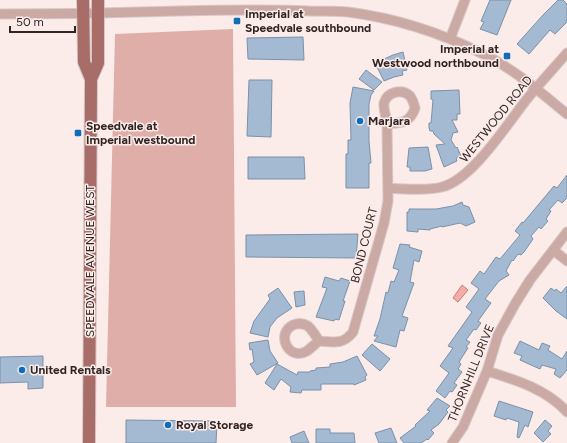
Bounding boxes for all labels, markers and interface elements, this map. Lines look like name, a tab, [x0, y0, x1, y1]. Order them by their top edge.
place label: Imperial at Speedvale southbound	[245, 7, 371, 35]
scale bar	[10, 8, 75, 34]
text: 50 m	[16, 15, 44, 29]
marker: Imperial at Speedvale southbound	[232, 16, 242, 26]
place label: Imperial at Westwood northbound	[372, 42, 499, 70]
marker: Imperial at Westwood northbound	[502, 51, 512, 61]
street label: WESTWOOD ROAD	[457, 73, 535, 165]
place label: Marjara	[368, 114, 410, 128]
marker: Marjara	[355, 116, 365, 126]
place label: Speedvale at Imperial westbound	[86, 119, 195, 147]
marker: Speedvale at Imperial westbound	[73, 128, 83, 138]
street label: SPEEDVALE AVENUE WEST	[83, 184, 97, 337]
street label: BOND COURT	[348, 205, 380, 284]
street label: THORNHILL DRIVE	[445, 322, 497, 424]
place label: United Rentals	[30, 363, 111, 377]
marker: United Rentals	[17, 365, 27, 375]
place label: Royal Storage	[176, 418, 254, 432]
marker: Royal Storage	[163, 420, 173, 430]

